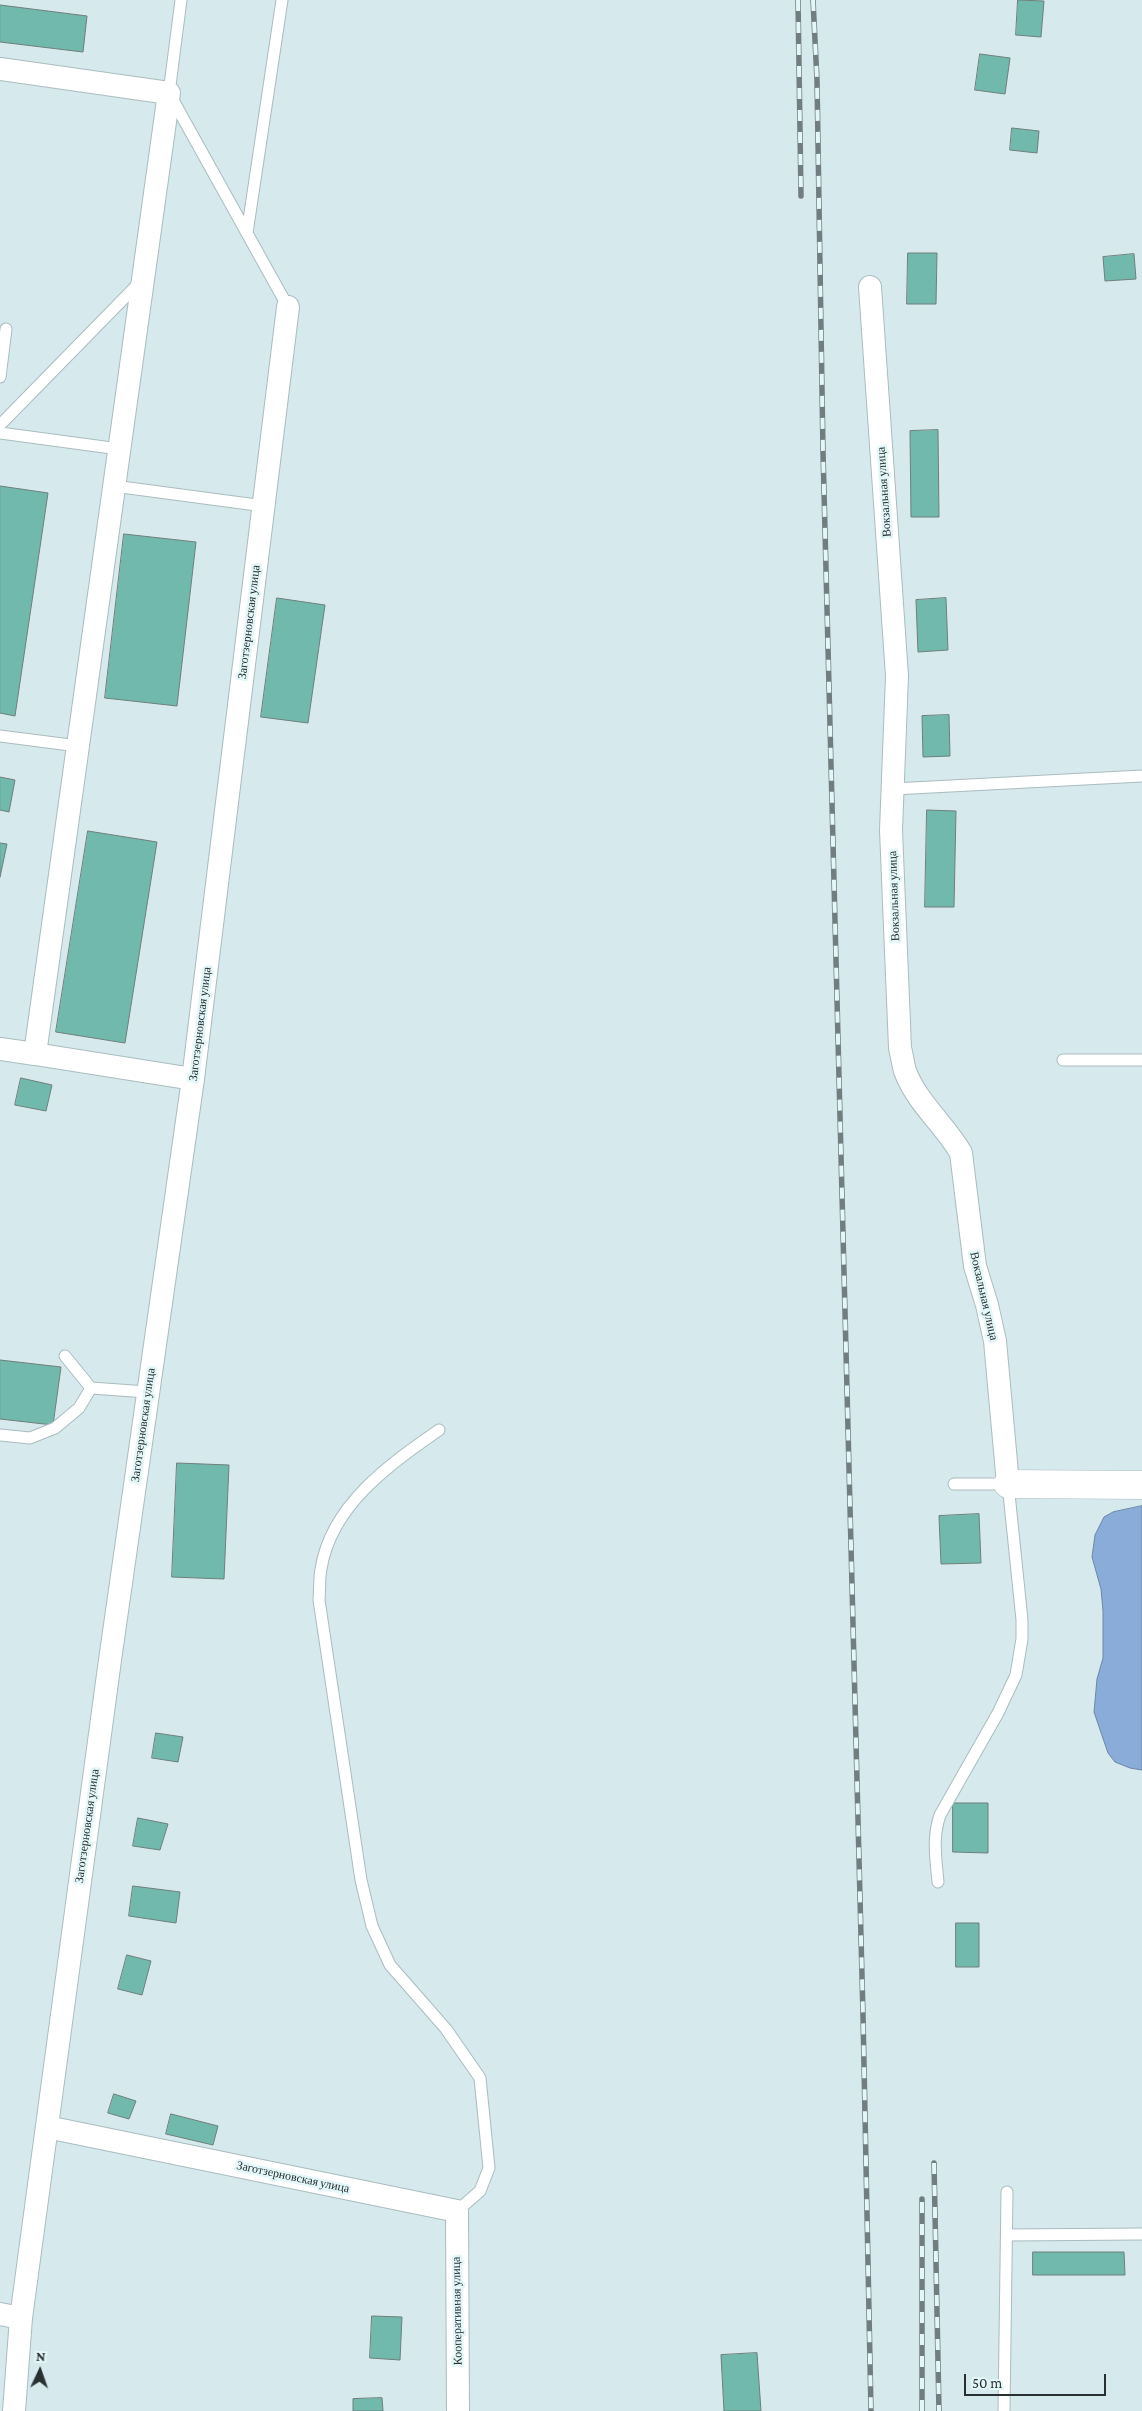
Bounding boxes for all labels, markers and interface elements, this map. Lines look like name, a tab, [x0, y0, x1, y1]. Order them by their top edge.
street label: Вокзальная улица	[874, 446, 894, 538]
street label: Заготзерновская улица	[235, 564, 263, 680]
street label: Вокзальная улица	[885, 851, 903, 941]
street label: Заготзерновская улица	[186, 966, 214, 1082]
street label: Вокзальная улица	[967, 1250, 1001, 1342]
street label: Заготзерновская улица	[128, 1367, 158, 1483]
street label: Заготзерновская улица	[72, 1768, 102, 1884]
street label: Заготзерновская улица	[235, 2158, 351, 2196]
street label: Кооперативная улица	[449, 2257, 465, 2365]
north arrow	[15, 2346, 65, 2396]
text: N	[36, 2348, 46, 2364]
scale bar	[967, 2364, 1110, 2396]
text: 50 m	[972, 2375, 1002, 2391]

